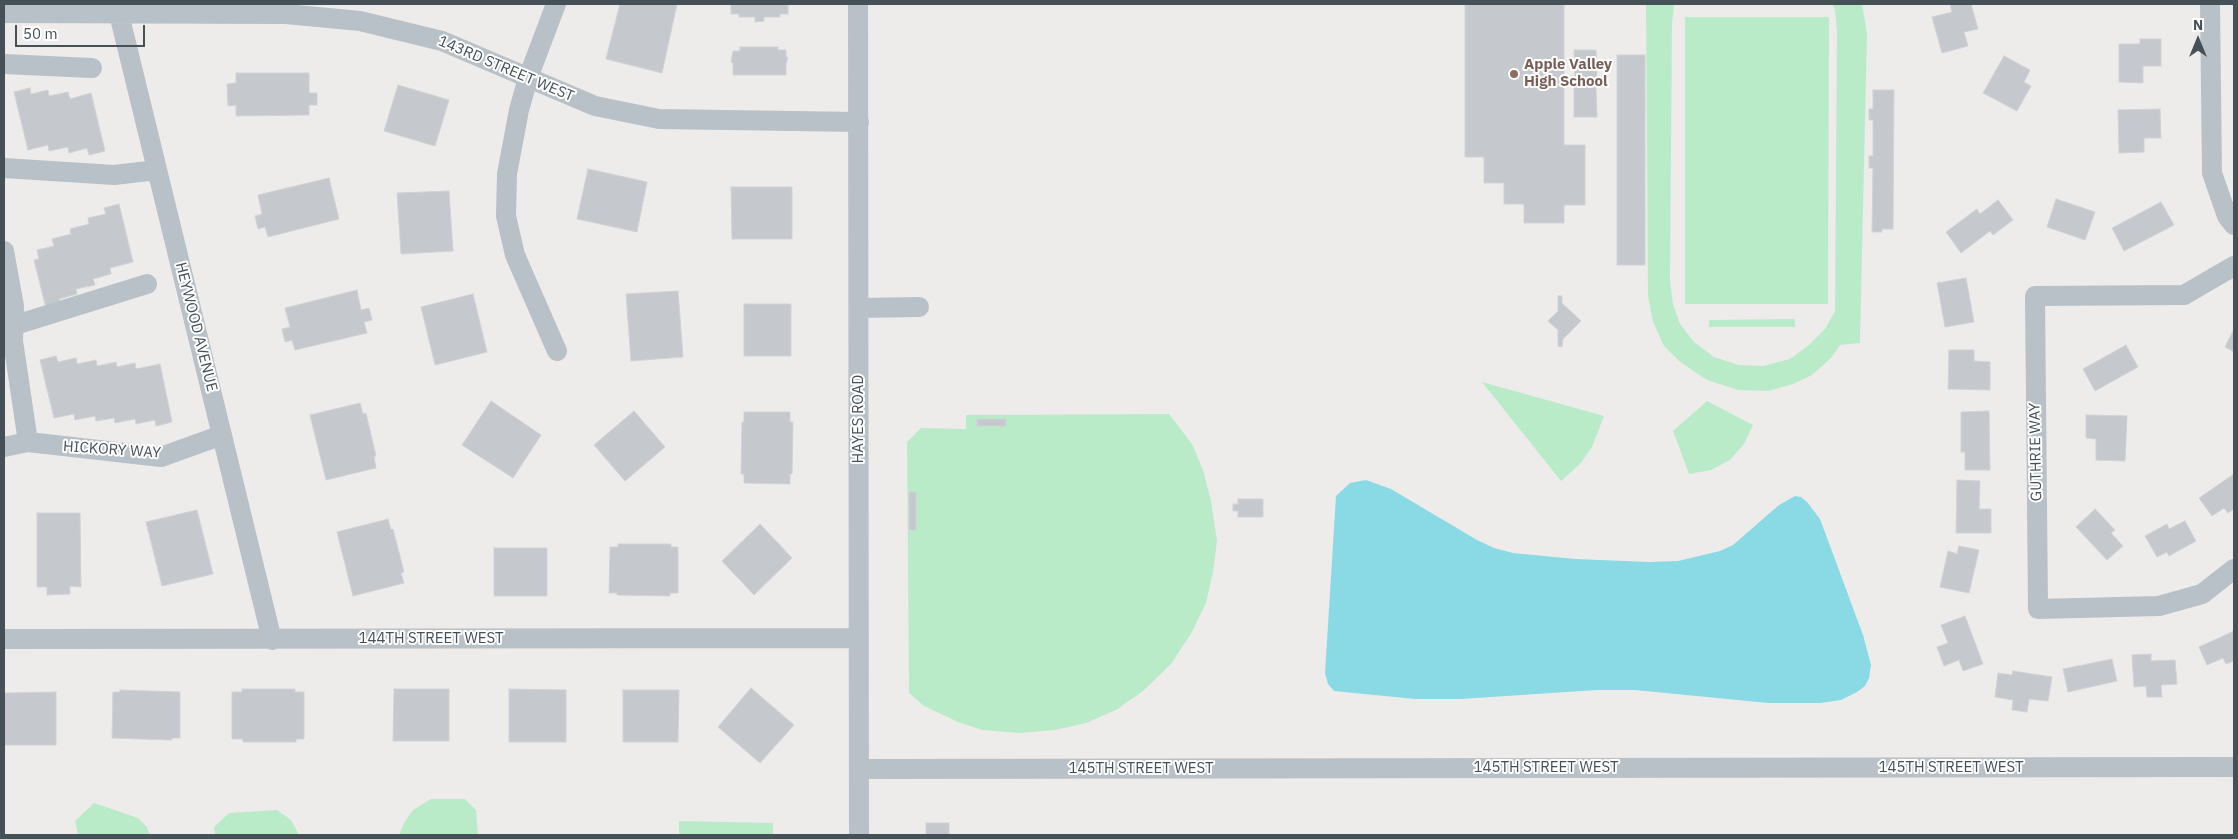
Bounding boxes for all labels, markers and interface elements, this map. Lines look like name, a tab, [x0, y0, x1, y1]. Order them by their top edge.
scale bar	[18, 15, 148, 47]
north arrow	[2173, 15, 2223, 65]
text: N	[2193, 16, 2203, 34]
text: 50 m	[23, 24, 58, 43]
street label: 143RD STREET WEST	[435, 32, 577, 106]
place label: Apple Valley High School	[1524, 56, 1612, 91]
marker: Apple Valley High School	[1508, 68, 1520, 80]
street label: HEYWOOD AVENUE	[171, 260, 221, 394]
street label: HAYES ROAD	[850, 375, 868, 463]
street label: GUTHRIE WAY	[2026, 403, 2046, 501]
street label: HICKORY WAY	[62, 438, 162, 462]
street label: 144TH STREET WEST	[358, 630, 504, 648]
street label: 145TH STREET WEST	[1473, 759, 1619, 777]
street label: 145TH STREET WEST	[1878, 759, 2024, 777]
street label: 145TH STREET WEST	[1068, 760, 1214, 778]

